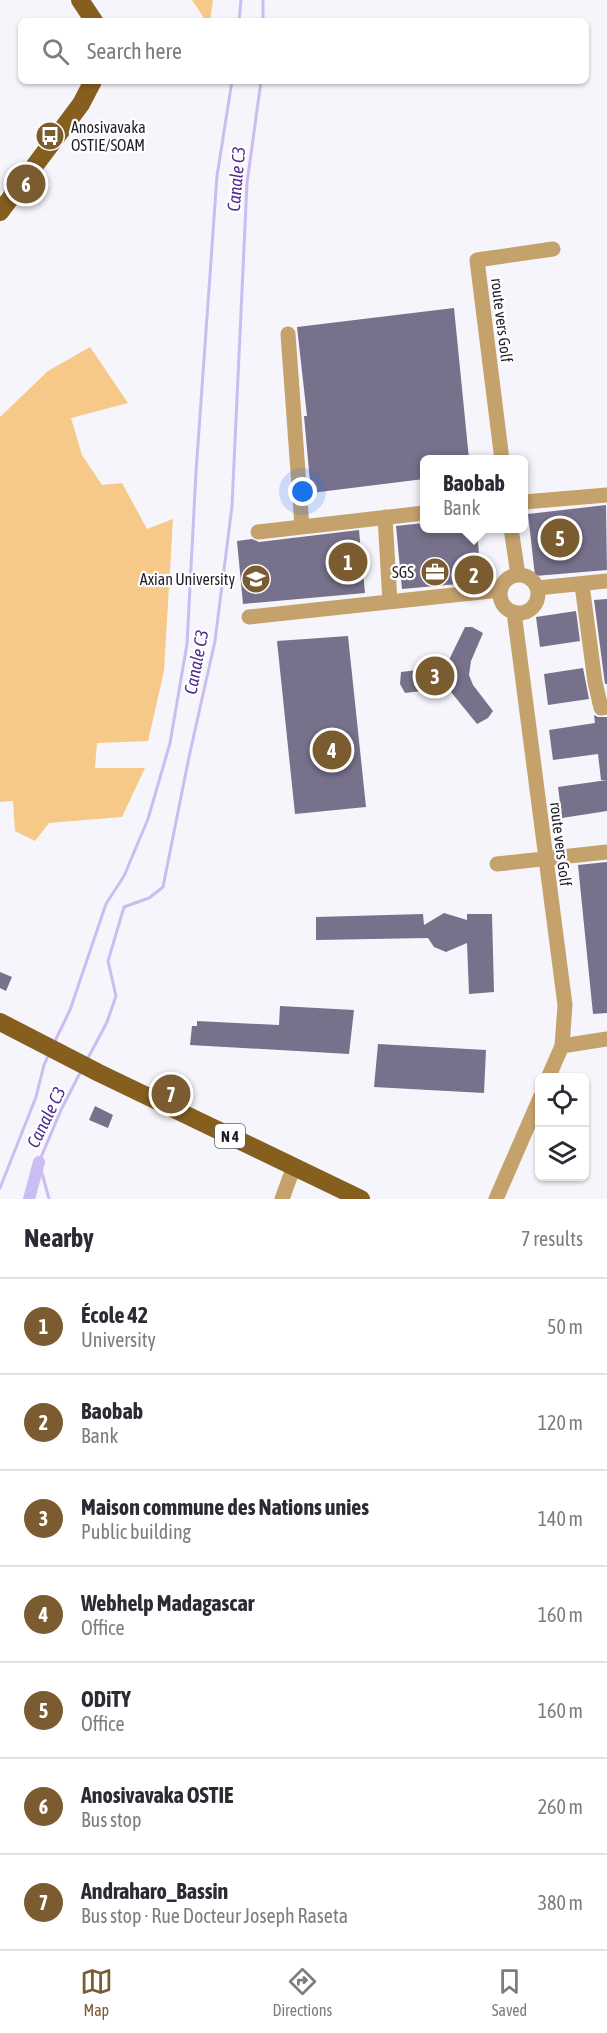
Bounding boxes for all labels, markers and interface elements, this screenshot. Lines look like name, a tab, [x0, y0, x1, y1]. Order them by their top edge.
search box	[18, 18, 589, 84]
icon: search	[39, 35, 72, 68]
text: Search here	[87, 38, 182, 64]
place label: Anosivavaka OSTIE/SOAM	[71, 118, 146, 154]
bus stop icon: Anosivavaka OSTIE/SOAM	[34, 120, 66, 152]
water label: Canale C3	[223, 146, 249, 212]
pin: 6	[6, 162, 46, 207]
street label: route vers Golf	[488, 277, 516, 364]
popup	[420, 455, 528, 533]
text: Baobab	[443, 470, 505, 496]
your location	[288, 477, 317, 506]
text: Bank	[443, 496, 480, 519]
pin: 5	[540, 516, 580, 560]
pin: 1	[328, 540, 368, 584]
pin: 2	[454, 552, 494, 598]
office icon: SGS	[419, 556, 451, 588]
school or university icon: Axian University	[240, 563, 272, 595]
place label: SGS	[392, 563, 414, 581]
place label: Axian University	[140, 570, 235, 589]
water label: Canale C3	[179, 628, 213, 696]
pin: 3	[416, 654, 454, 698]
pin: 4	[312, 728, 352, 772]
street label: route vers Golf	[547, 801, 575, 888]
pin: 7	[152, 1072, 190, 1116]
map controls	[535, 1073, 589, 1181]
button: locate	[535, 1073, 589, 1127]
water label: Canale C3	[22, 1083, 70, 1151]
road number: N 4	[215, 1124, 245, 1148]
button: layers	[535, 1127, 589, 1181]
text: Nearby	[24, 1223, 94, 1253]
text: 7 results	[521, 1227, 583, 1250]
text: École 42	[81, 1302, 148, 1328]
text: 1	[39, 1315, 48, 1338]
text: 50 m	[547, 1315, 583, 1338]
text: University	[81, 1328, 156, 1351]
text: Baobab	[81, 1398, 143, 1424]
text: 2	[39, 1411, 48, 1434]
text: 120 m	[538, 1411, 583, 1434]
text: Bank	[81, 1424, 118, 1447]
text: Maison commune des Nations unies	[81, 1494, 369, 1520]
text: 3	[39, 1507, 48, 1530]
text: 140 m	[538, 1507, 583, 1530]
text: Public building	[81, 1520, 191, 1543]
text: Webhelp Madagascar	[81, 1590, 254, 1616]
text: 4	[39, 1603, 48, 1626]
text: 160 m	[538, 1603, 583, 1626]
text: Office	[81, 1616, 125, 1639]
text: ODiTY	[81, 1686, 131, 1712]
text: 5	[39, 1699, 48, 1722]
text: 160 m	[538, 1699, 583, 1722]
text: Office	[81, 1712, 125, 1735]
text: Anosivavaka OSTIE	[81, 1782, 233, 1808]
text: 6	[39, 1795, 48, 1818]
text: 260 m	[538, 1795, 583, 1818]
text: Bus stop	[81, 1808, 141, 1831]
text: Andraharo_Bassin	[81, 1878, 228, 1904]
text: 7	[39, 1891, 48, 1914]
text: 380 m	[538, 1891, 583, 1914]
text: Bus stop · Rue Docteur Joseph Raseta	[81, 1904, 348, 1927]
tab: Map	[80, 1965, 113, 2019]
tab: Directions	[272, 1965, 332, 2019]
tab: Saved	[492, 1965, 527, 2019]

